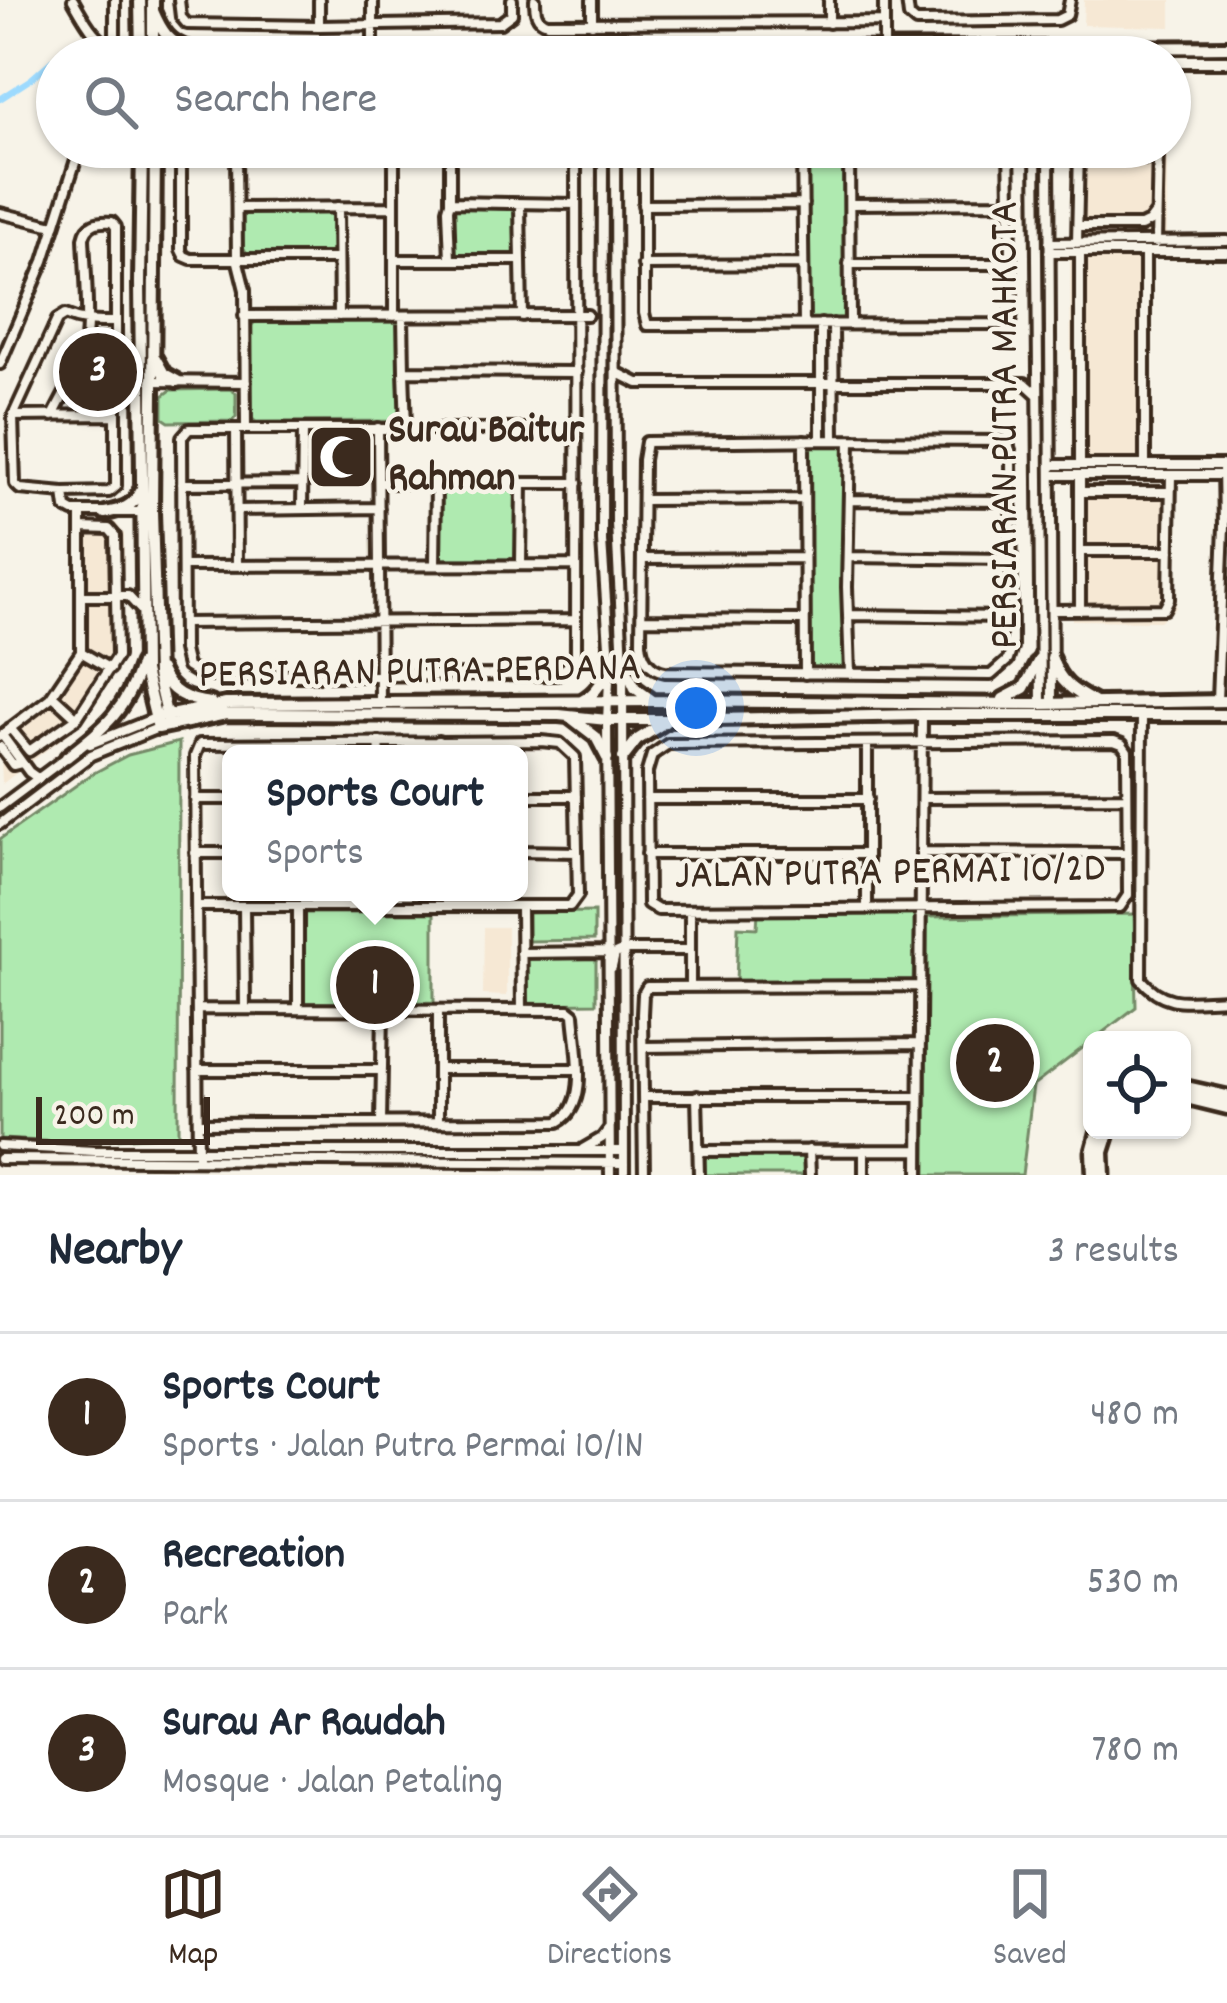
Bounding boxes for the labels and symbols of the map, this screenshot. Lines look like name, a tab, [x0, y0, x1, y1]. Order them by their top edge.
street label: PERSIARAN PUTRA MAHKOTA	[978, 201, 1038, 649]
pin: 3	[59, 327, 137, 417]
place label: Surau Baitur Rahman	[388, 403, 586, 511]
mosque icon: Surau Baitur Rahman	[306, 422, 376, 492]
street label: PERSIARAN PUTRA PERDANA	[198, 640, 642, 708]
your location	[666, 678, 726, 738]
street label: JALAN PUTRA PERMAI 10/2D	[674, 841, 1106, 909]
pin: 1	[336, 940, 414, 1030]
pin: 2	[956, 1018, 1034, 1108]
scale bar	[36, 1091, 210, 1144]

